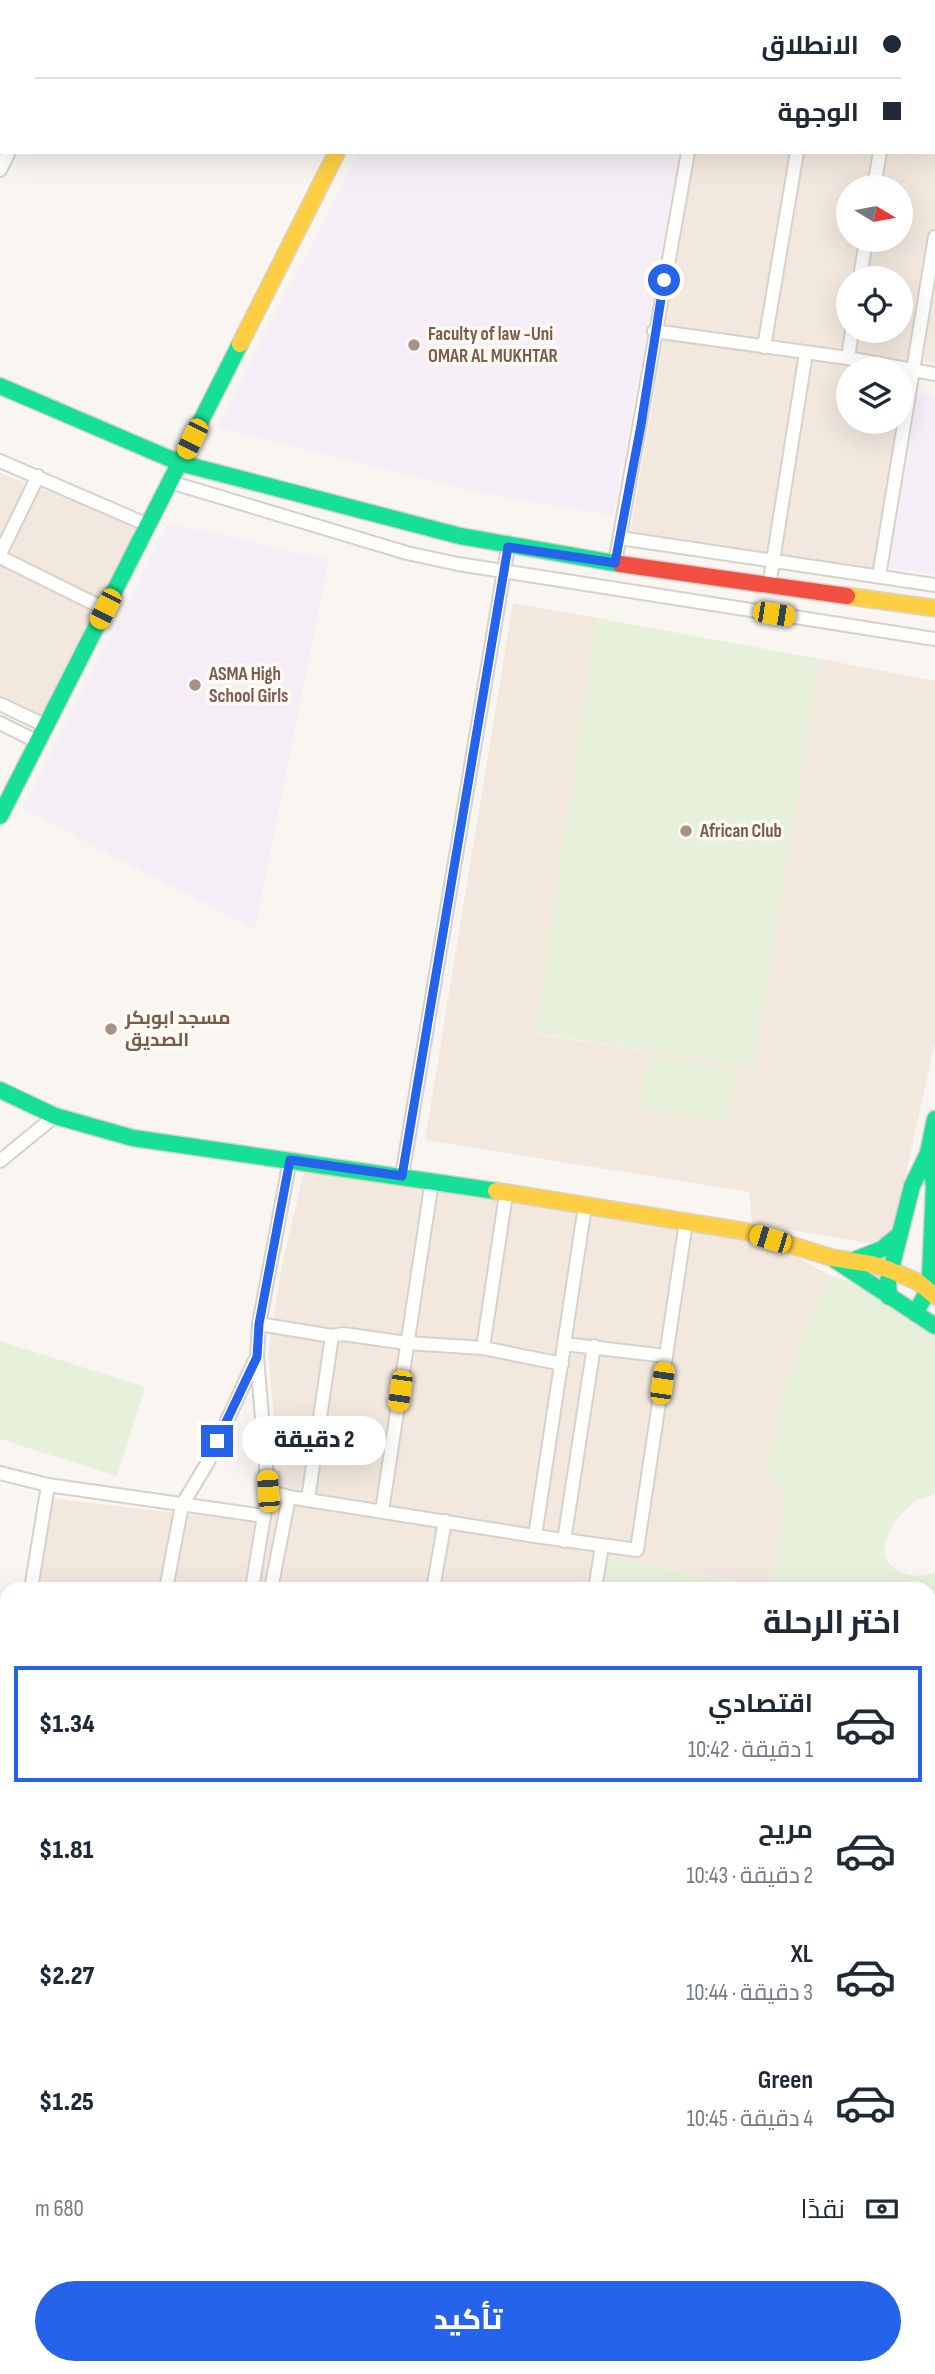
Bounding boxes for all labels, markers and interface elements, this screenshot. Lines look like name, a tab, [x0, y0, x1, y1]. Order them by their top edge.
text: الانطلاق	[761, 31, 859, 62]
text: الوجهة	[778, 98, 859, 129]
north arrow	[836, 175, 914, 252]
map controls	[836, 175, 913, 434]
route start	[648, 264, 680, 296]
button: locate	[836, 266, 913, 343]
place label: Faculty of law -Uni OMAR AL MUKHTAR	[428, 323, 558, 368]
marker: Faculty of law -Uni OMAR AL MUKHTAR	[406, 337, 422, 353]
button: layers	[836, 357, 913, 434]
car	[174, 416, 211, 462]
car	[87, 586, 124, 632]
car	[752, 600, 797, 628]
place label: ASMA High School Girls	[208, 663, 288, 708]
marker: ASMA High School Girls	[187, 677, 203, 693]
place label: African Club	[699, 820, 782, 843]
marker: African Club	[678, 823, 694, 839]
place label: مسجد ابوبكر الصديق	[124, 1007, 230, 1052]
marker: مسجد ابوبكر الصديق	[103, 1021, 119, 1037]
car	[747, 1223, 794, 1255]
car	[649, 1361, 676, 1405]
car	[387, 1369, 414, 1413]
callout: 2 دقيقة	[242, 1416, 385, 1466]
route end	[201, 1425, 233, 1457]
text: 2 دقيقة	[274, 1426, 354, 1454]
car	[257, 1469, 280, 1513]
text: اختر الرحلة	[763, 1604, 901, 1643]
text: اقتصادي	[708, 1689, 813, 1720]
icon: car	[834, 1693, 897, 1756]
text: $1.34	[39, 1709, 95, 1740]
text: 1 دقيقة · 10:42	[688, 1736, 813, 1764]
text: مريح	[758, 1815, 813, 1846]
icon: car	[834, 1819, 897, 1882]
text: $1.81	[39, 1835, 93, 1866]
text: 2 دقيقة · 10:43	[686, 1862, 813, 1890]
text: XL	[791, 1939, 813, 1970]
icon: car	[834, 1945, 897, 2008]
text: $2.27	[39, 1961, 94, 1992]
text: 3 دقيقة · 10:44	[686, 1979, 813, 2007]
text: Green	[758, 2065, 813, 2096]
icon: car	[834, 2071, 897, 2134]
text: $1.25	[39, 2087, 94, 2118]
text: 4 دقيقة · 10:45	[687, 2105, 813, 2133]
icon: cash	[863, 2190, 901, 2228]
text: 680 m	[35, 2195, 84, 2223]
text: نقدًا	[801, 2195, 845, 2226]
button: تأكيد	[35, 2281, 901, 2361]

